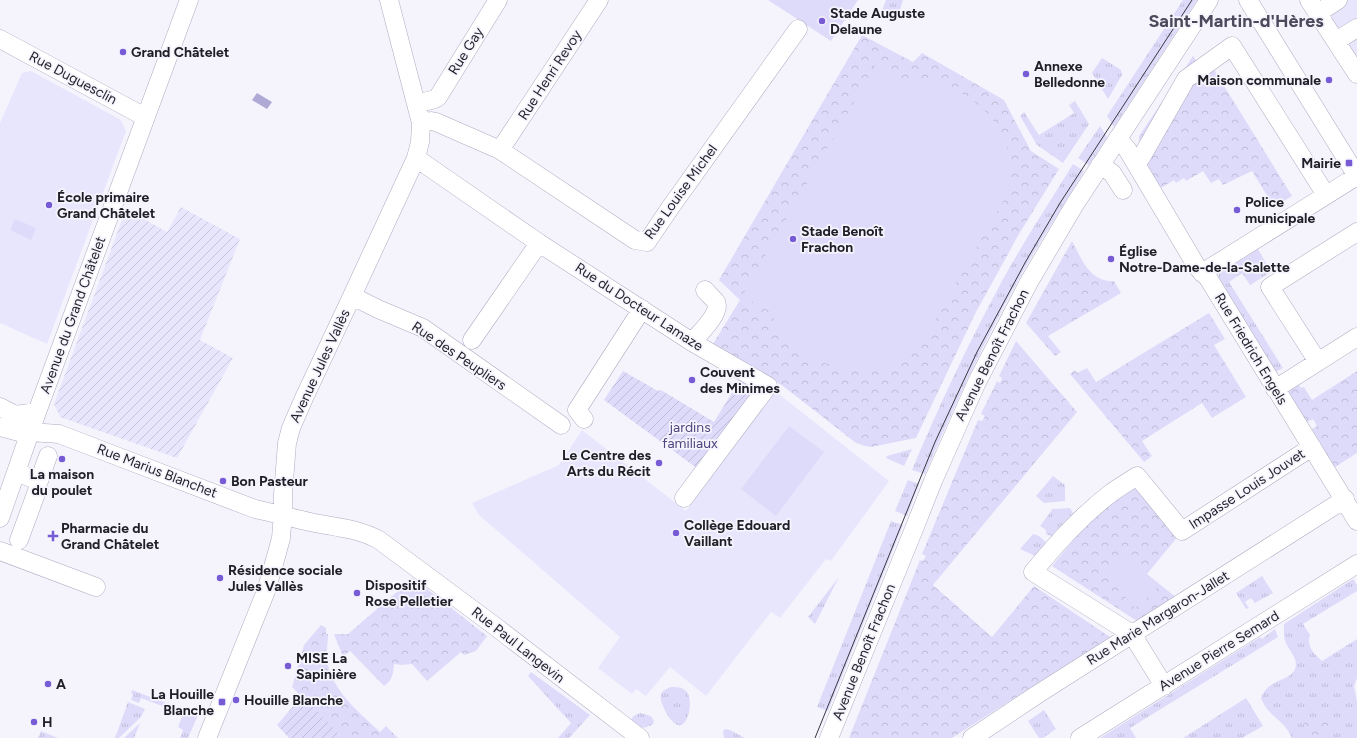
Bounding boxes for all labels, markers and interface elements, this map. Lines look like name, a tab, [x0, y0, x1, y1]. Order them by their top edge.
place label: Stade Auguste Delaune	[830, 5, 925, 38]
district label: Saint-Martin-d'Hères	[1148, 10, 1324, 32]
marker: Stade Auguste Delaune	[817, 16, 827, 26]
street label: Rue Gay	[445, 24, 488, 78]
street label: Rue Henri Revoy	[515, 26, 586, 123]
place label: Grand Châtelet	[131, 44, 230, 61]
marker: Grand Châtelet	[118, 47, 128, 57]
street label: Rue Duguesclin	[26, 48, 120, 108]
place label: Annexe Belledonne	[1034, 58, 1105, 91]
marker: Annexe Belledonne	[1021, 69, 1031, 79]
place label: Maison communale	[1197, 72, 1321, 89]
marker: Maison communale	[1324, 75, 1334, 85]
street label: Rue Louise Michel	[641, 141, 721, 243]
place label: Mairie	[1301, 155, 1341, 172]
marker: Mairie	[1344, 158, 1354, 168]
place label: École primaire Grand Châtelet	[57, 189, 156, 222]
place label: Police municipale	[1245, 194, 1315, 227]
marker: École primaire Grand Châtelet	[44, 200, 54, 210]
marker: Police municipale	[1232, 205, 1242, 215]
place label: Stade Benoît Frachon	[801, 223, 884, 256]
street label: Avenue du Grand Châtelet	[37, 234, 109, 396]
marker: Stade Benoît Frachon	[788, 234, 798, 244]
place label: Église Notre-Dame-de-la-Salette	[1119, 243, 1290, 276]
marker: Église Notre-Dame-de-la-Salette	[1106, 254, 1116, 264]
street label: Rue du Docteur Lamaze	[572, 259, 707, 355]
street label: Avenue Benoît Frachon	[951, 286, 1033, 424]
street label: Rue Friedrich Engels	[1211, 290, 1291, 408]
street label: Avenue Jules Vallès	[286, 307, 354, 425]
street label: Rue des Peupliers	[408, 318, 510, 394]
place label: Couvent des Minimes	[700, 364, 780, 397]
marker: Couvent des Minimes	[687, 375, 697, 385]
park label: jardins familiaux	[662, 419, 718, 452]
street label: Rue Marius Blanchet	[95, 440, 219, 502]
street label: Impasse Louis Jouvet	[1186, 445, 1308, 533]
place label: Le Centre des Arts du Récit	[562, 447, 651, 480]
marker: La maison du poulet	[57, 454, 67, 464]
marker: Le Centre des Arts du Récit	[654, 458, 664, 468]
place label: La maison du poulet	[30, 466, 94, 499]
place label: Bon Pasteur	[231, 473, 308, 490]
marker: Bon Pasteur	[218, 476, 228, 486]
place label: Collège Edouard Vaillant	[684, 517, 790, 550]
place label: Pharmacie du Grand Châtelet	[61, 520, 160, 553]
marker: Collège Edouard Vaillant	[671, 528, 681, 538]
marker: Pharmacie du Grand Châtelet	[48, 531, 58, 541]
place label: Résidence sociale Jules Vallès	[228, 562, 343, 595]
street label: Rue Marie Margaron-Jallet	[1084, 567, 1232, 669]
marker: Résidence sociale Jules Vallès	[215, 573, 225, 583]
place label: Dispositif Rose Pelletier	[365, 577, 454, 610]
street label: Avenue Benoît Frachon	[829, 581, 899, 723]
marker: Dispositif Rose Pelletier	[352, 588, 362, 598]
street label: Rue Paul Langevin	[468, 603, 568, 687]
street label: Avenue Pierre Semard	[1156, 607, 1282, 695]
place label: MISE La Sapinière	[296, 650, 357, 683]
marker: MISE La Sapinière	[283, 661, 293, 671]
place label: A	[56, 676, 66, 693]
marker: A	[43, 679, 53, 689]
place label: La Houille Blanche	[151, 686, 214, 719]
place label: Houille Blanche	[244, 692, 343, 709]
marker: Houille Blanche	[231, 695, 241, 705]
marker: La Houille Blanche	[217, 697, 227, 707]
place label: H	[42, 714, 53, 731]
marker: H	[29, 717, 39, 727]

